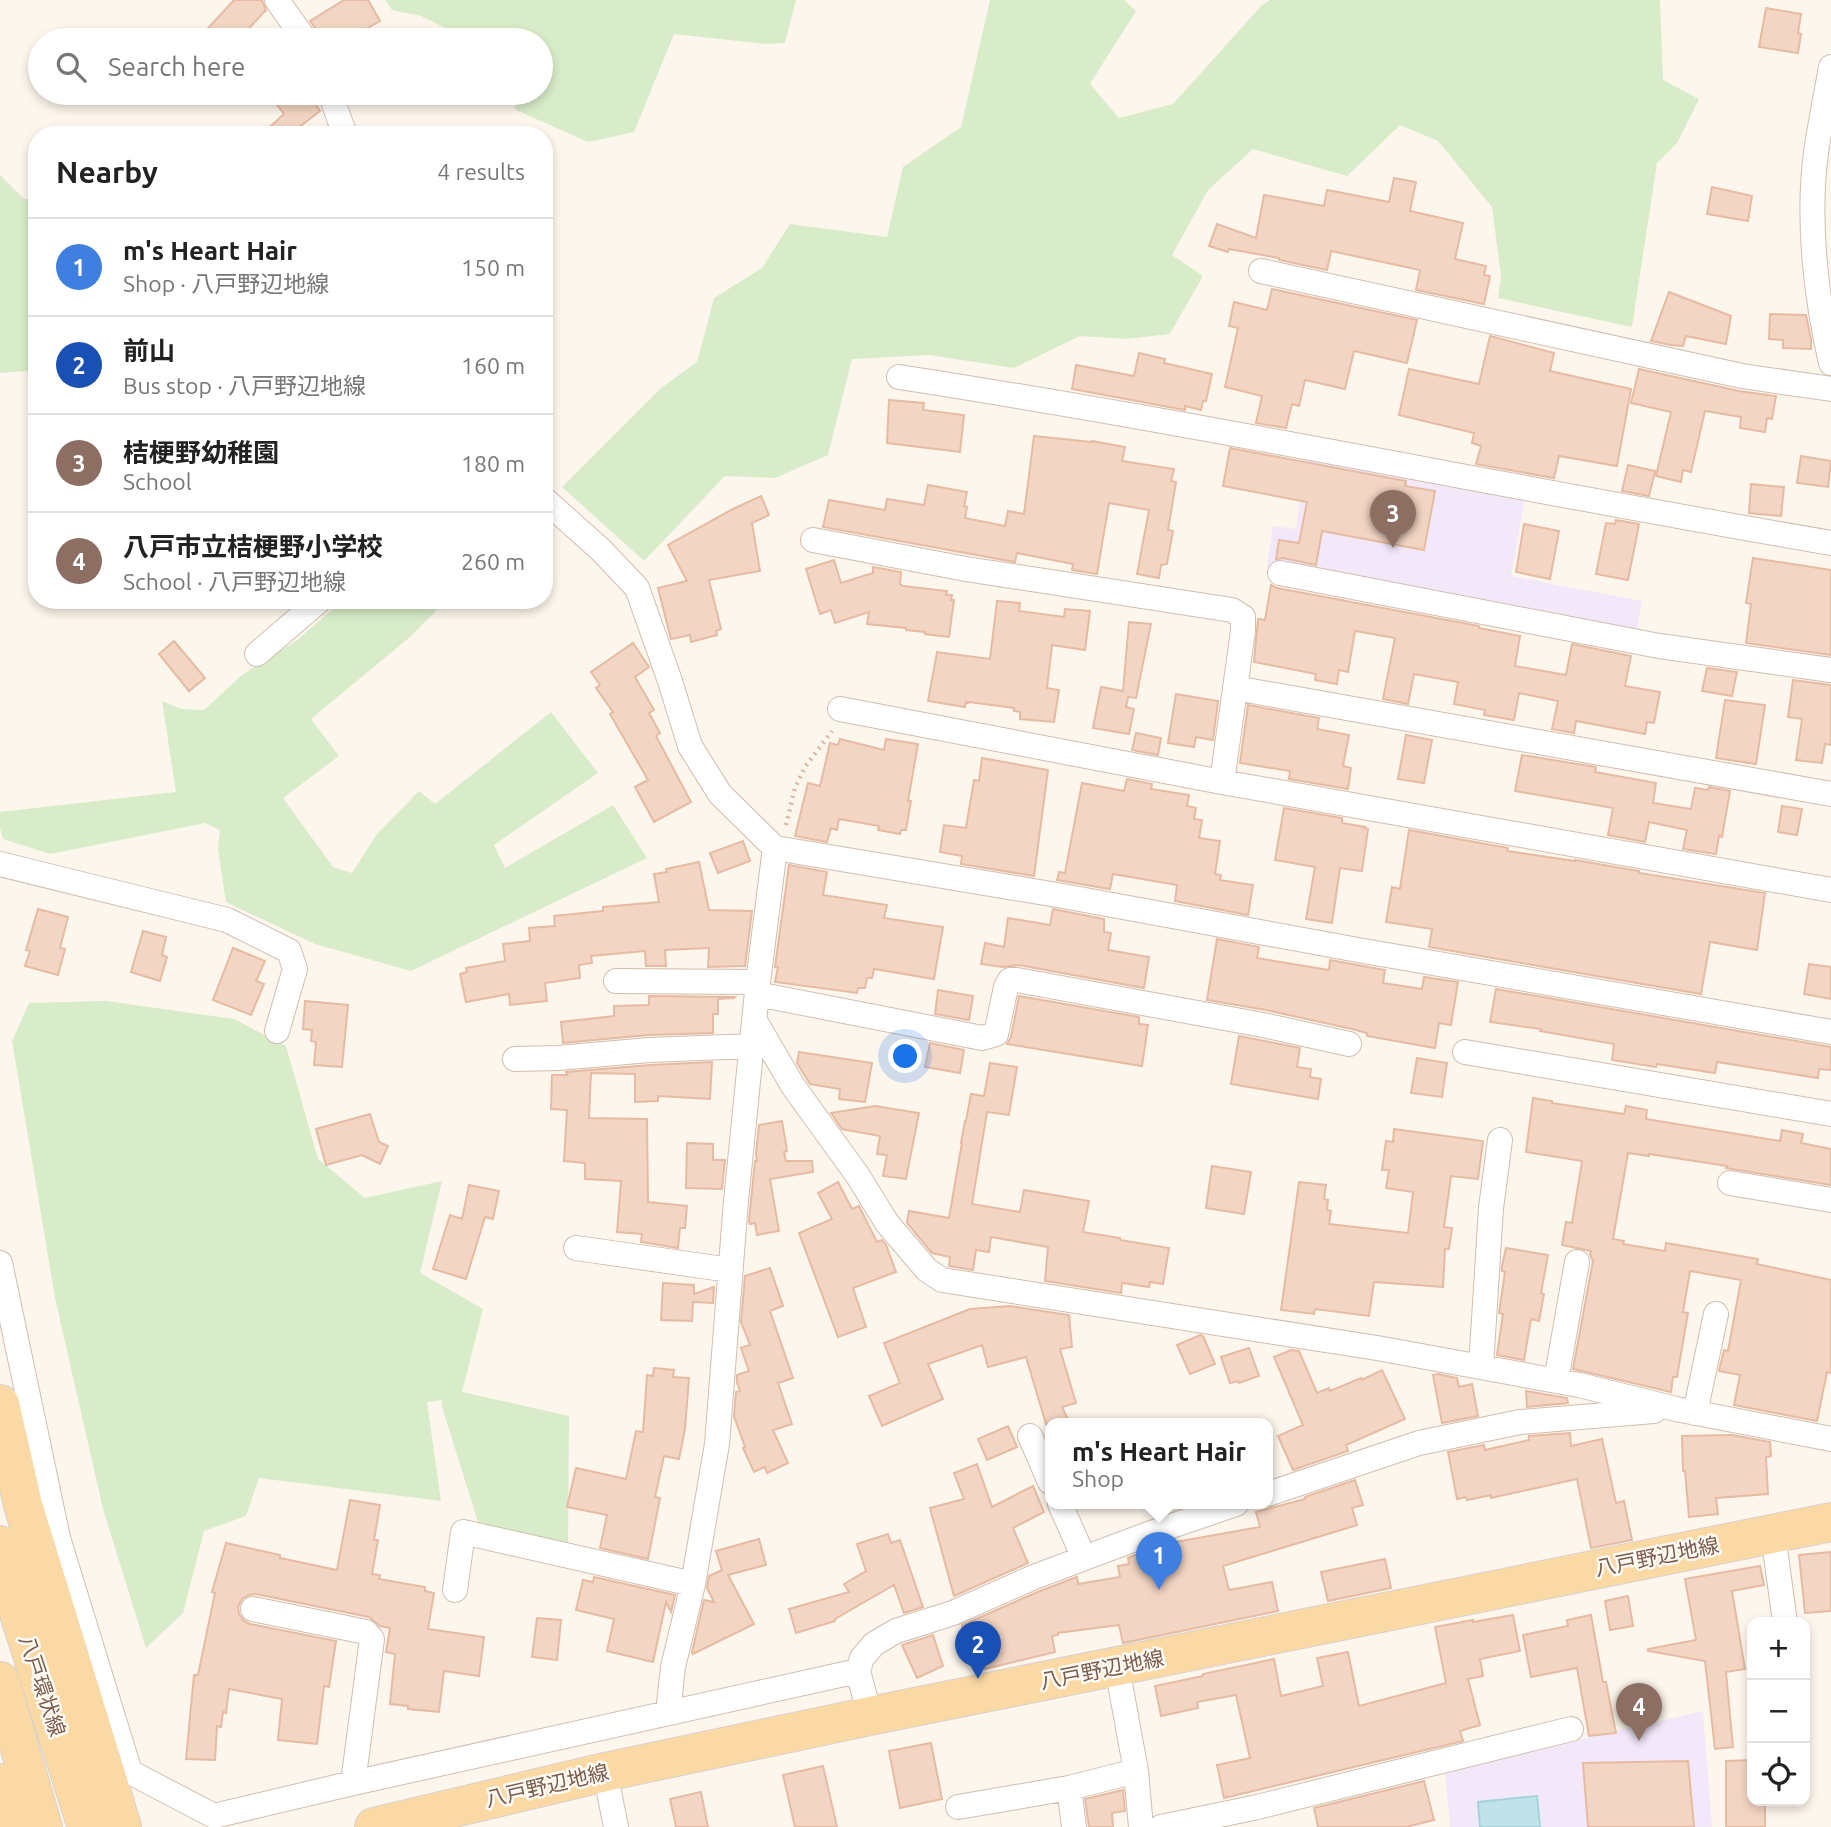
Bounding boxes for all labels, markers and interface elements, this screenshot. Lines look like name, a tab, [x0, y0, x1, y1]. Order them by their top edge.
search box	[28, 28, 553, 105]
icon: search	[52, 48, 90, 86]
text: Search here	[108, 52, 245, 81]
text: Nearby	[56, 155, 158, 189]
text: 4 results	[437, 159, 525, 184]
text: m's Heart Hair	[123, 236, 297, 265]
text: 1	[73, 255, 85, 280]
text: 150 m	[461, 255, 525, 280]
text: Shop · 八戸野辺地線	[123, 271, 329, 296]
text: 前山	[123, 336, 175, 365]
text: 2	[73, 353, 85, 378]
text: 160 m	[461, 353, 525, 378]
text: Bus stop · 八戸野辺地線	[123, 373, 366, 398]
text: 桔梗野幼稚園	[123, 438, 279, 467]
text: 3	[73, 451, 85, 476]
text: 180 m	[461, 451, 525, 476]
text: School	[123, 469, 192, 494]
pin: 3	[1370, 490, 1416, 548]
text: 八戸市立桔梗野小学校	[123, 532, 383, 561]
text: 4	[73, 549, 85, 574]
text: 260 m	[461, 549, 525, 574]
text: School · 八戸野辺地線	[123, 569, 346, 594]
your location	[888, 1039, 922, 1073]
popup	[1045, 1418, 1273, 1509]
text: m's Heart Hair	[1072, 1437, 1246, 1466]
text: Shop	[1072, 1466, 1124, 1491]
pin: 1	[1136, 1532, 1182, 1590]
street label: 八戸野辺地線	[1593, 1532, 1721, 1580]
map controls	[1747, 1617, 1810, 1806]
button: +	[1747, 1617, 1810, 1680]
pin: 2	[955, 1621, 1001, 1679]
street label: 八戸環状線	[15, 1632, 71, 1739]
street label: 八戸野辺地線	[1038, 1645, 1166, 1693]
button: −	[1747, 1680, 1810, 1743]
pin: 4	[1616, 1683, 1662, 1741]
button: locate	[1747, 1743, 1810, 1806]
street label: 八戸野辺地線	[483, 1759, 611, 1811]

